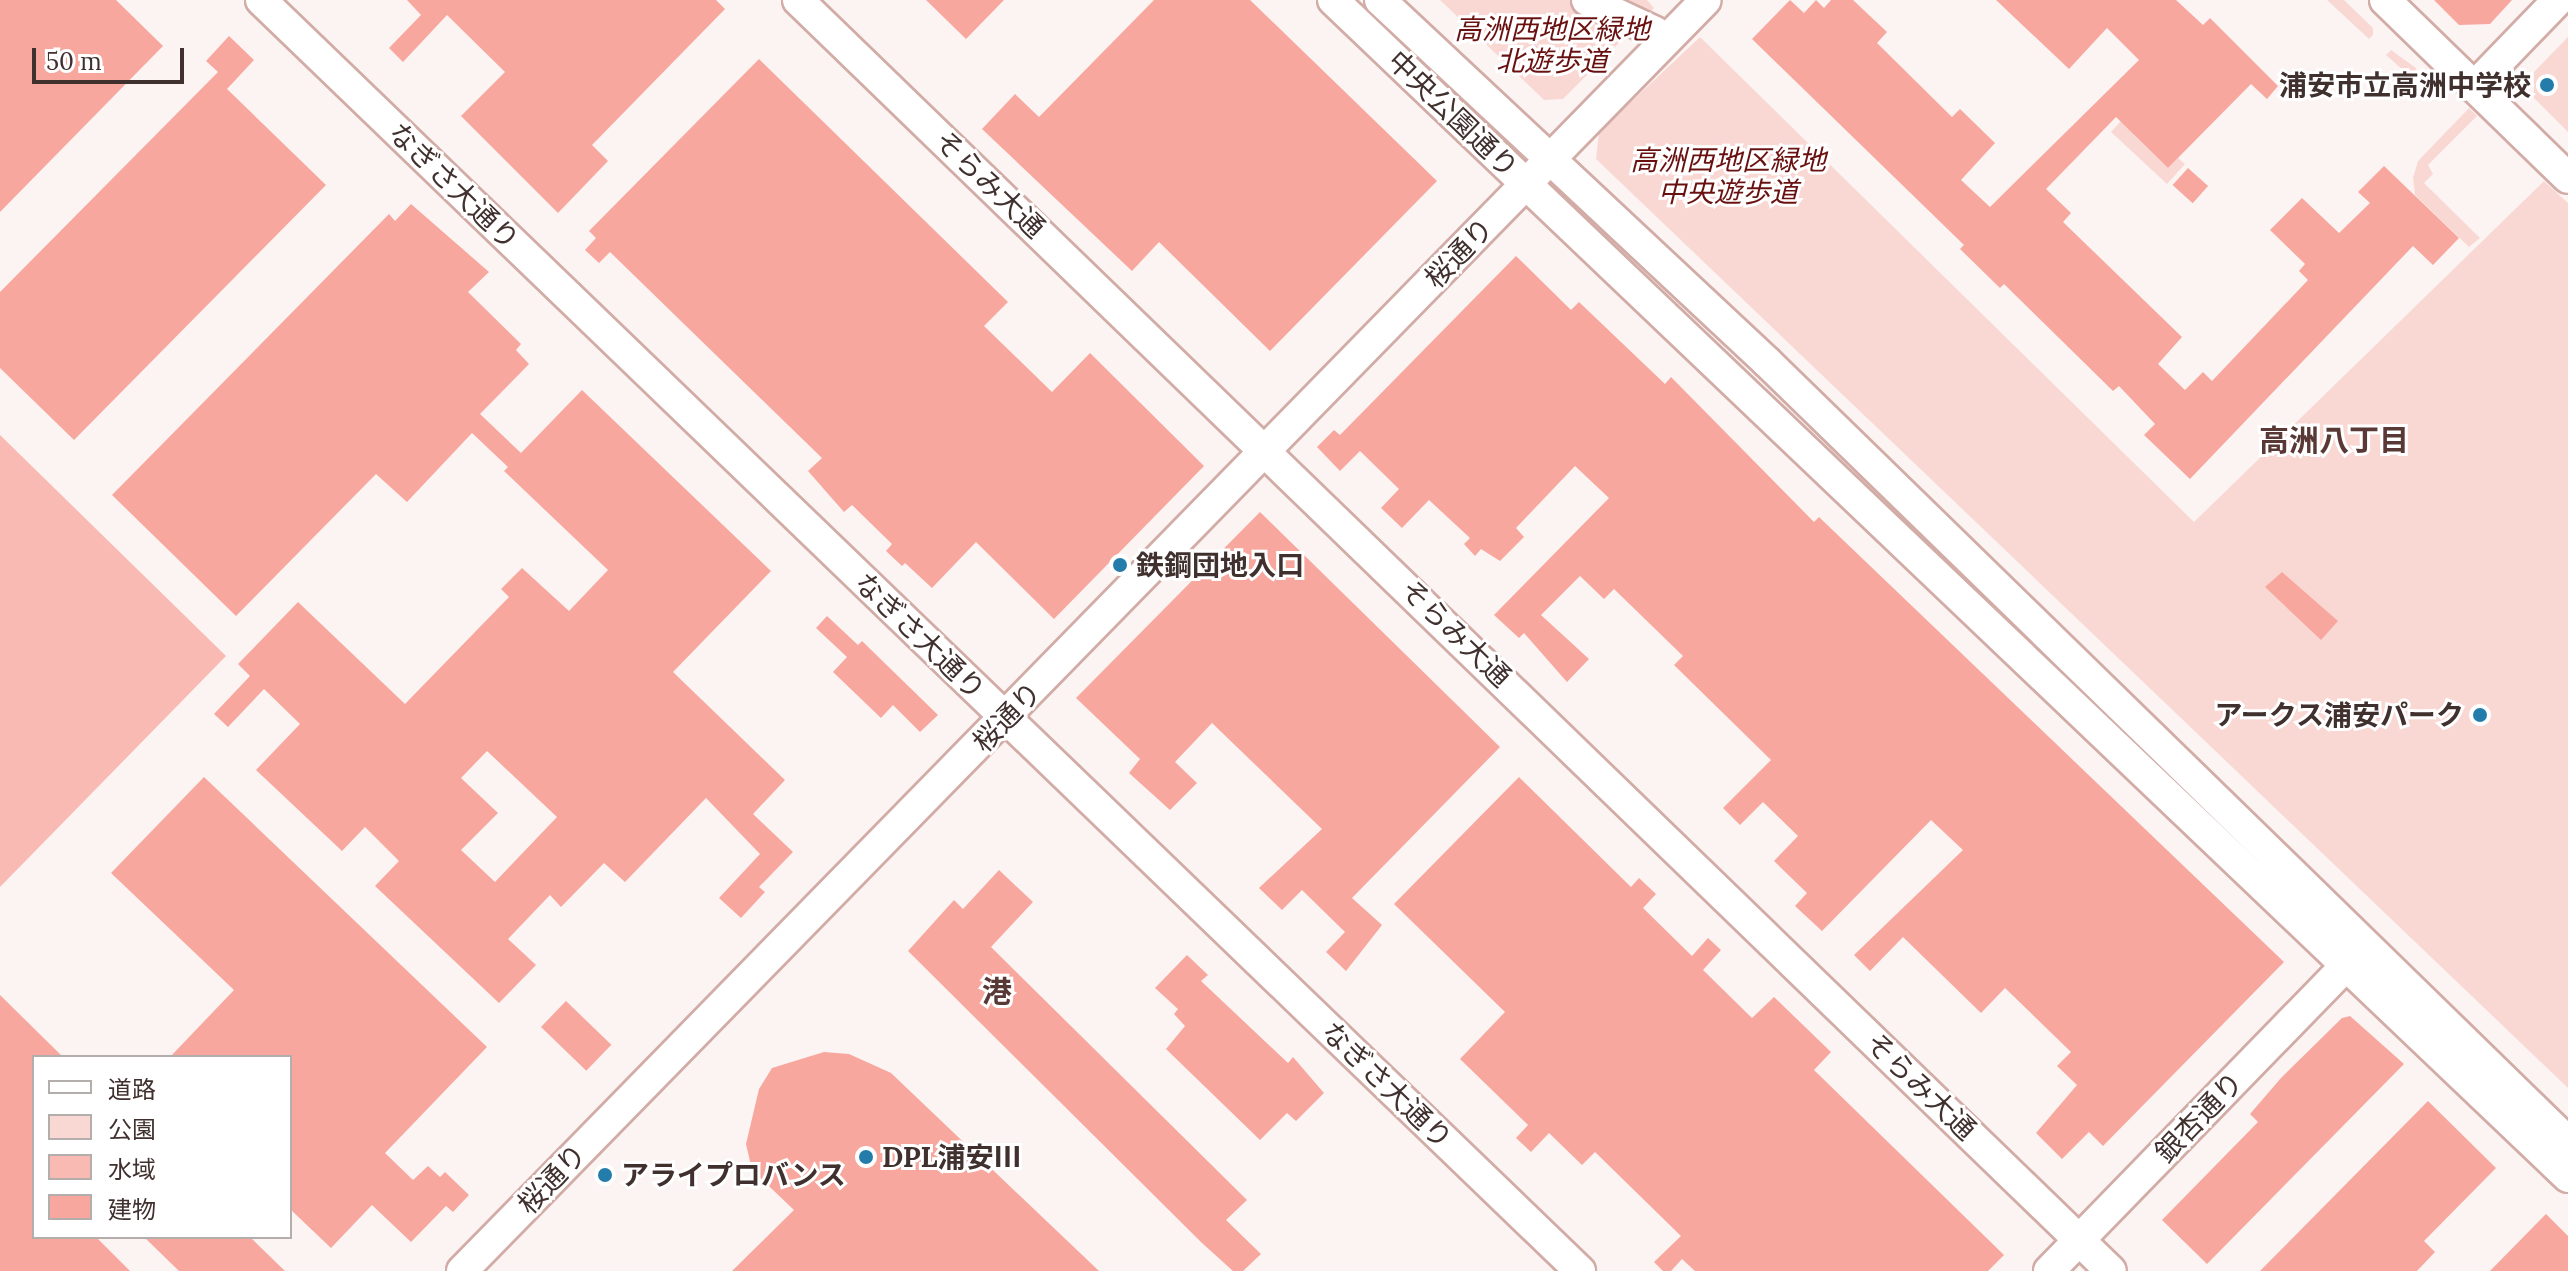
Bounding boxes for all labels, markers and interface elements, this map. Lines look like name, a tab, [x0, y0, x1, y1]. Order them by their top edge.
park label: 高洲西地区緑地 北遊歩道	[1454, 12, 1650, 78]
scale bar	[36, 32, 188, 82]
street label: 中央公園通り	[1381, 44, 1525, 184]
text: 50 m	[46, 46, 102, 77]
place label: 浦安市立高洲中学校	[2279, 68, 2531, 102]
marker: 浦安市立高洲中学校	[2538, 76, 2556, 94]
street label: なぎさ大通り	[382, 116, 526, 256]
street label: そらみ大通	[928, 123, 1052, 245]
park label: 高洲西地区緑地 中央遊歩道	[1630, 143, 1826, 209]
street label: 桜通り	[1418, 211, 1500, 295]
district label: 高洲八丁目	[2259, 422, 2409, 458]
place label: 鉄鋼団地入口	[1136, 548, 1304, 582]
marker: 鉄鋼団地入口	[1111, 556, 1129, 574]
street label: なぎさ大通り	[848, 566, 992, 706]
street label: そらみ大通	[1394, 572, 1518, 694]
street label: 桜通り	[966, 675, 1048, 759]
place label: アークス浦安パーク	[2214, 698, 2464, 732]
marker: アークス浦安パーク	[2471, 706, 2489, 724]
district label: 港	[982, 973, 1012, 1009]
street label: なぎさ大通り	[1315, 1015, 1459, 1155]
street label: そらみ大通	[1859, 1025, 1983, 1147]
legend	[32, 1055, 292, 1239]
street label: 銀杏通り	[2148, 1065, 2250, 1169]
text: 道路	[108, 1074, 156, 1105]
text: 公園	[108, 1114, 156, 1145]
street label: 桜通り	[511, 1137, 593, 1221]
place label: DPL浦安Ⅲ	[882, 1140, 1021, 1174]
marker: DPL浦安Ⅲ	[857, 1148, 875, 1166]
text: 水域	[108, 1154, 156, 1185]
place label: アライプロバンス	[621, 1158, 845, 1192]
marker: アライプロバンス	[596, 1166, 614, 1184]
text: 建物	[108, 1194, 156, 1225]

